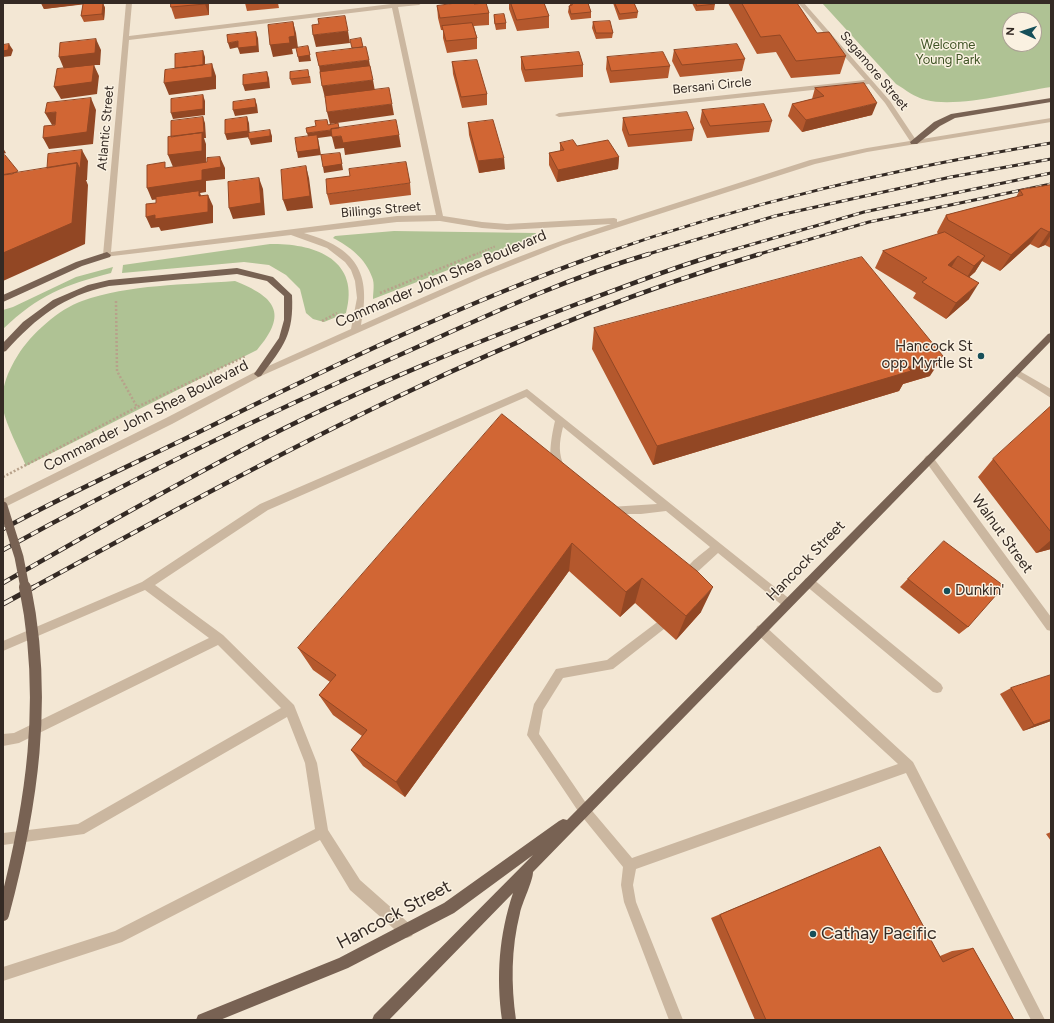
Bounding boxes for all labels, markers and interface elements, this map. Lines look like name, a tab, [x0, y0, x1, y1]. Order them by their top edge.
north arrow	[1002, 12, 1042, 52]
text: N	[1004, 27, 1017, 36]
street label: Sagamore Street	[836, 28, 912, 114]
park label: Welcome Young Park	[916, 37, 980, 68]
street label: Bersani Circle	[672, 74, 752, 98]
street label: Atlantic Street	[95, 85, 117, 171]
street label: Billings Street	[340, 199, 422, 221]
street label: Commander John Shea Boulevard	[333, 226, 549, 332]
place label: Hancock St opp Myrtle St	[881, 338, 973, 373]
marker: Hancock St opp Myrtle St	[976, 351, 986, 361]
street label: Commander John Shea Boulevard	[41, 356, 251, 476]
street label: Walnut Street	[967, 491, 1037, 577]
street label: Hancock Street	[763, 517, 849, 605]
place label: Dunkin'	[955, 582, 1004, 600]
marker: Dunkin'	[942, 586, 952, 596]
street label: Hancock Street	[333, 876, 455, 954]
place label: Cathay Pacific	[821, 923, 937, 945]
marker: Cathay Pacific	[808, 929, 818, 939]

